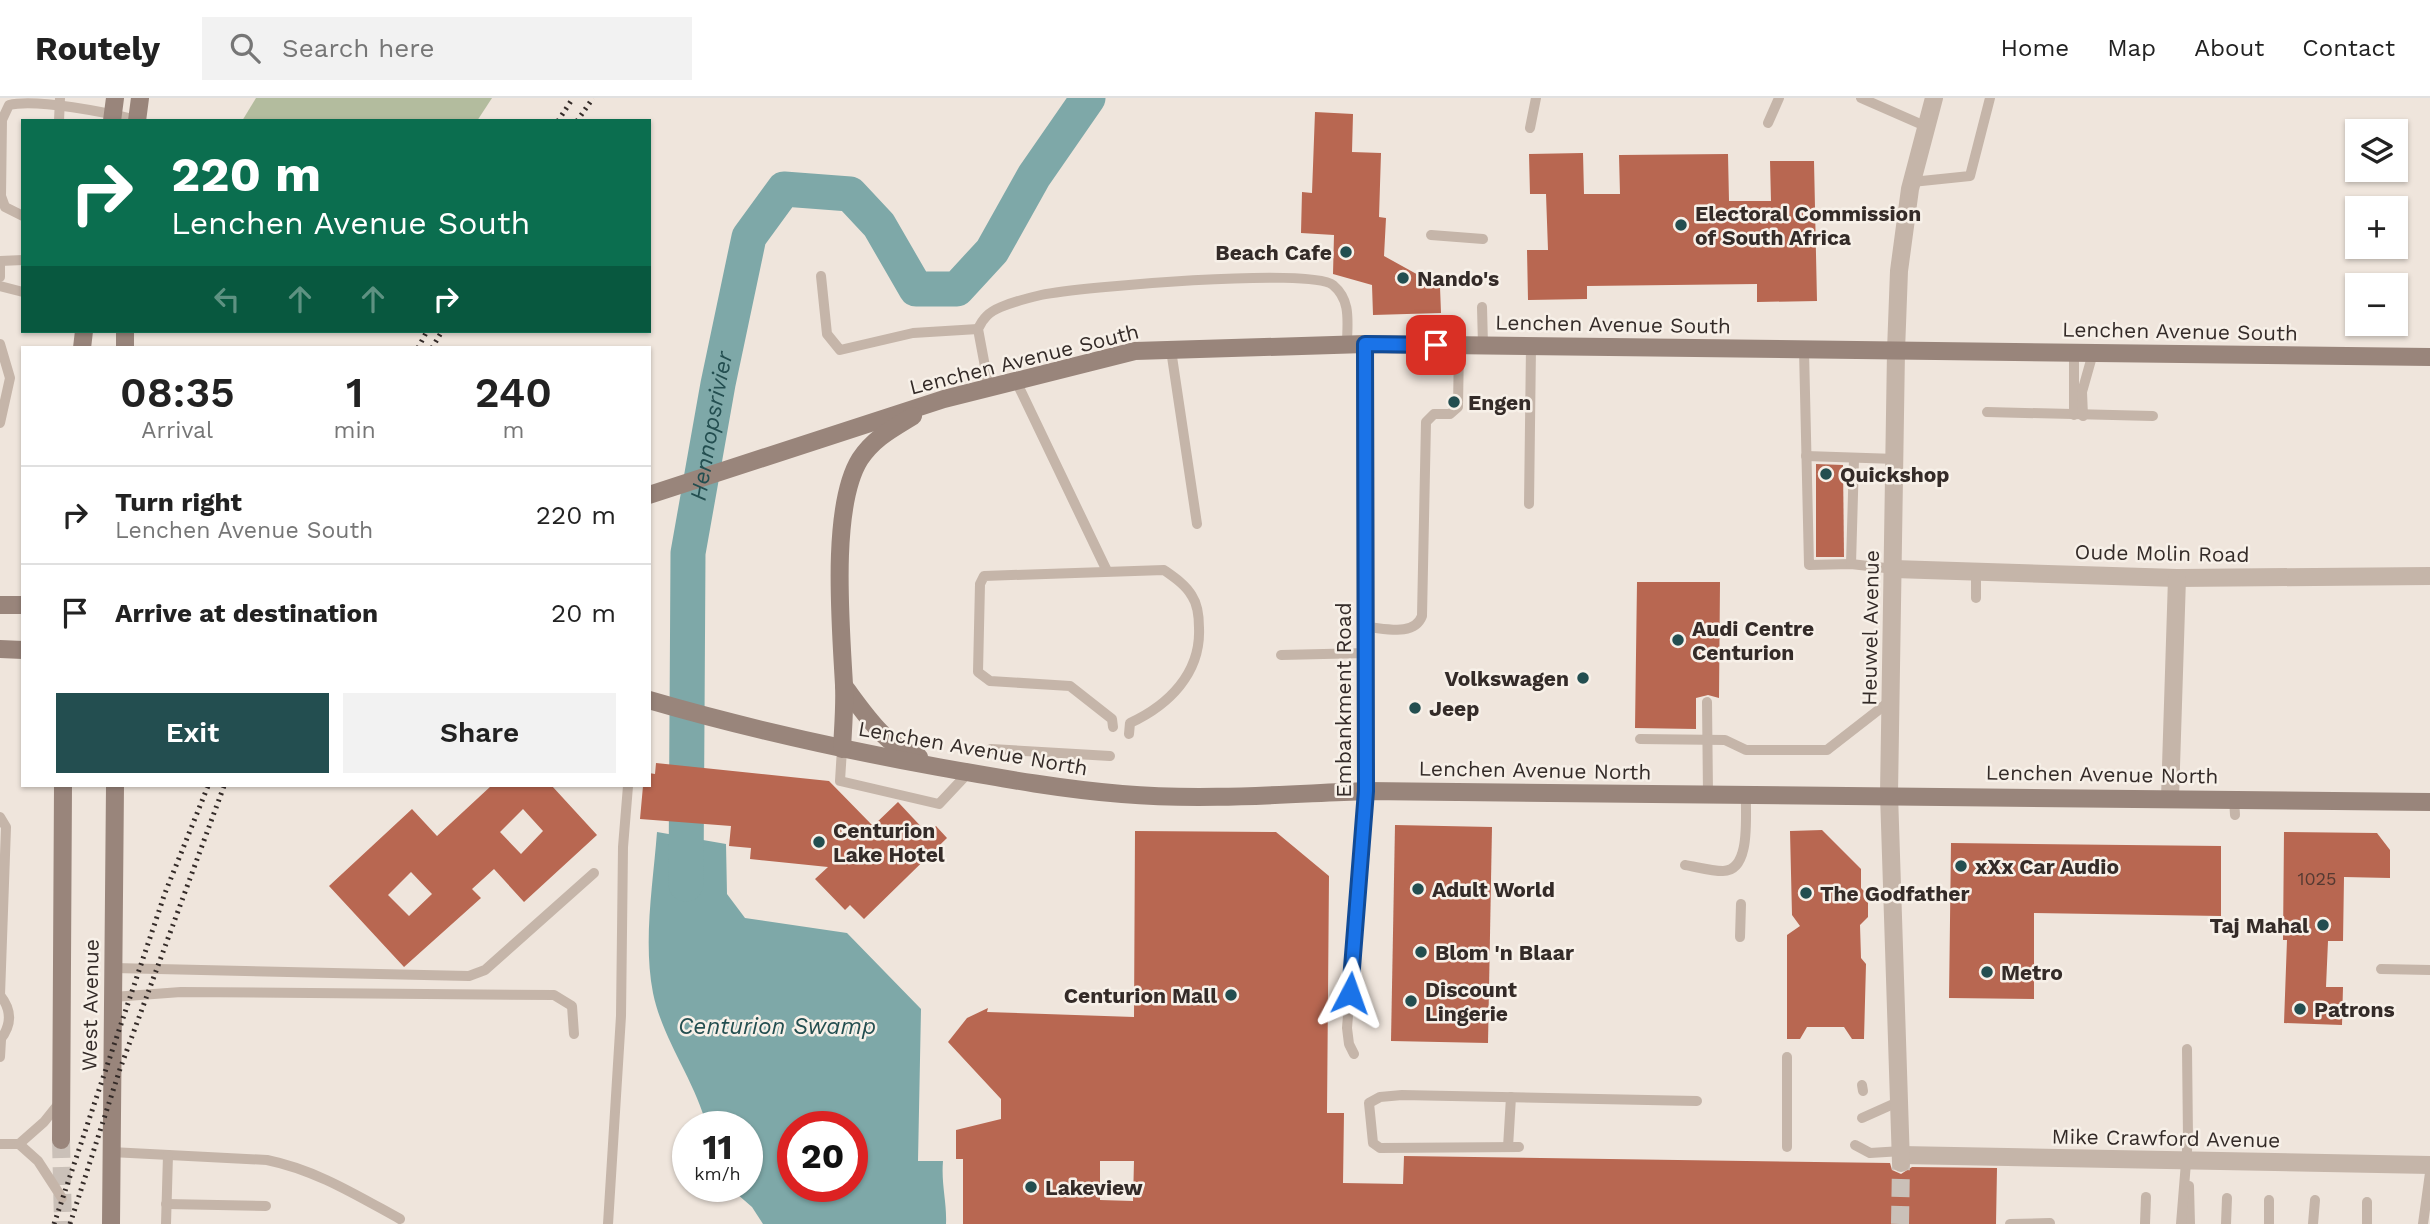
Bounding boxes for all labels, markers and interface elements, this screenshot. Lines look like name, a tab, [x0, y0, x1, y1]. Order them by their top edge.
search box	[202, 17, 692, 80]
text: Routely	[35, 29, 160, 68]
icon: search	[226, 29, 264, 67]
text: Search here	[282, 33, 434, 63]
text: Home	[2001, 34, 2069, 62]
text: Map	[2107, 34, 2156, 62]
text: About	[2194, 34, 2264, 62]
text: Contact	[2302, 34, 2395, 62]
map controls	[2345, 119, 2408, 336]
button: layers	[2345, 119, 2408, 182]
text: 220 m	[171, 145, 321, 203]
icon: right	[56, 147, 147, 238]
button: +	[2345, 196, 2408, 259]
place label: Electoral Commission of South Africa	[1695, 201, 1921, 250]
text: Lenchen Avenue South	[171, 204, 530, 242]
marker: Electoral Commission of South Africa	[1673, 217, 1689, 233]
place label: Beach Cafe	[1215, 240, 1332, 265]
marker: Beach Cafe	[1338, 244, 1354, 260]
place label: Nando's	[1417, 266, 1499, 291]
marker: Nando's	[1395, 270, 1411, 286]
button: −	[2345, 273, 2408, 336]
icon: left	[208, 280, 246, 318]
icon: ahead	[281, 280, 319, 318]
icon: ahead	[354, 280, 392, 318]
icon: right	[427, 280, 465, 318]
street label: Lenchen Avenue South	[1495, 309, 1731, 339]
pin	[1406, 315, 1466, 375]
street label: Lenchen Avenue South	[2062, 316, 2298, 346]
street label: Lenchen Avenue South	[907, 318, 1141, 400]
icon: arrive	[1417, 326, 1455, 364]
water label: Hennopsrivier	[684, 348, 738, 503]
text: 08:35	[120, 368, 235, 417]
text: 1	[346, 368, 363, 417]
text: 240	[475, 368, 552, 417]
place label: Engen	[1468, 390, 1531, 415]
marker: Engen	[1446, 394, 1462, 410]
text: Arrival	[141, 417, 213, 444]
text: min	[334, 417, 376, 444]
text: m	[502, 417, 524, 444]
place label: Quickshop	[1840, 462, 1949, 487]
marker: Quickshop	[1818, 466, 1834, 482]
text: Turn right	[115, 487, 242, 517]
icon: right	[56, 496, 94, 534]
text: 220 m	[536, 500, 616, 530]
text: Lenchen Avenue South	[115, 517, 373, 544]
street label: Oude Molin Road	[2074, 539, 2250, 567]
street label: Heuwel Avenue	[1856, 550, 1884, 706]
icon: arrive	[56, 594, 94, 632]
text: Arrive at destination	[115, 598, 378, 628]
text: 20 m	[551, 598, 616, 628]
street label: Embankment Road	[1331, 602, 1356, 798]
place label: Audi Centre Centurion	[1692, 616, 1814, 665]
marker: Audi Centre Centurion	[1670, 632, 1686, 648]
place label: Volkswagen	[1445, 666, 1569, 691]
marker: Volkswagen	[1575, 670, 1591, 686]
button: Exit	[56, 693, 329, 773]
button: Share	[343, 693, 616, 773]
place label: Jeep	[1429, 696, 1479, 721]
marker: Jeep	[1407, 700, 1423, 716]
street label: Lenchen Avenue North	[856, 715, 1090, 781]
street label: Lenchen Avenue North	[1419, 755, 1651, 785]
street label: Lenchen Avenue North	[1986, 759, 2218, 789]
place label: Centurion Lake Hotel	[833, 818, 945, 867]
marker: Centurion Lake Hotel	[811, 834, 827, 850]
place label: xXx Car Audio	[1975, 854, 2119, 879]
marker: xXx Car Audio	[1953, 858, 1969, 874]
house number: 1025	[2297, 868, 2337, 889]
place label: Adult World	[1432, 877, 1555, 902]
marker: Adult World	[1410, 881, 1426, 897]
place label: The Godfather	[1820, 881, 1970, 906]
marker: The Godfather	[1798, 885, 1814, 901]
place label: Taj Mahal	[2210, 913, 2309, 938]
marker: Taj Mahal	[2315, 917, 2331, 933]
street label: West Avenue	[76, 939, 104, 1071]
place label: Blom 'n Blaar	[1435, 940, 1574, 965]
marker: Blom 'n Blaar	[1413, 944, 1429, 960]
position arrow	[1313, 956, 1387, 1030]
place label: Metro	[2001, 960, 2063, 985]
marker: Metro	[1979, 964, 1995, 980]
place label: Discount Lingerie	[1425, 977, 1517, 1026]
place label: Centurion Mall	[1064, 983, 1217, 1008]
marker: Centurion Mall	[1223, 987, 1239, 1003]
marker: Discount Lingerie	[1403, 993, 1419, 1009]
place label: Patrons	[2314, 997, 2395, 1022]
marker: Patrons	[2292, 1001, 2308, 1017]
water label: Centurion Swamp	[678, 1013, 876, 1040]
speed limit sign: 20	[777, 1111, 868, 1202]
street label: Mike Crawford Avenue	[2051, 1124, 2281, 1152]
text: 11	[702, 1126, 733, 1168]
text: km/h	[694, 1163, 741, 1184]
place label: Lakeview	[1045, 1175, 1143, 1200]
marker: Lakeview	[1023, 1179, 1039, 1195]

